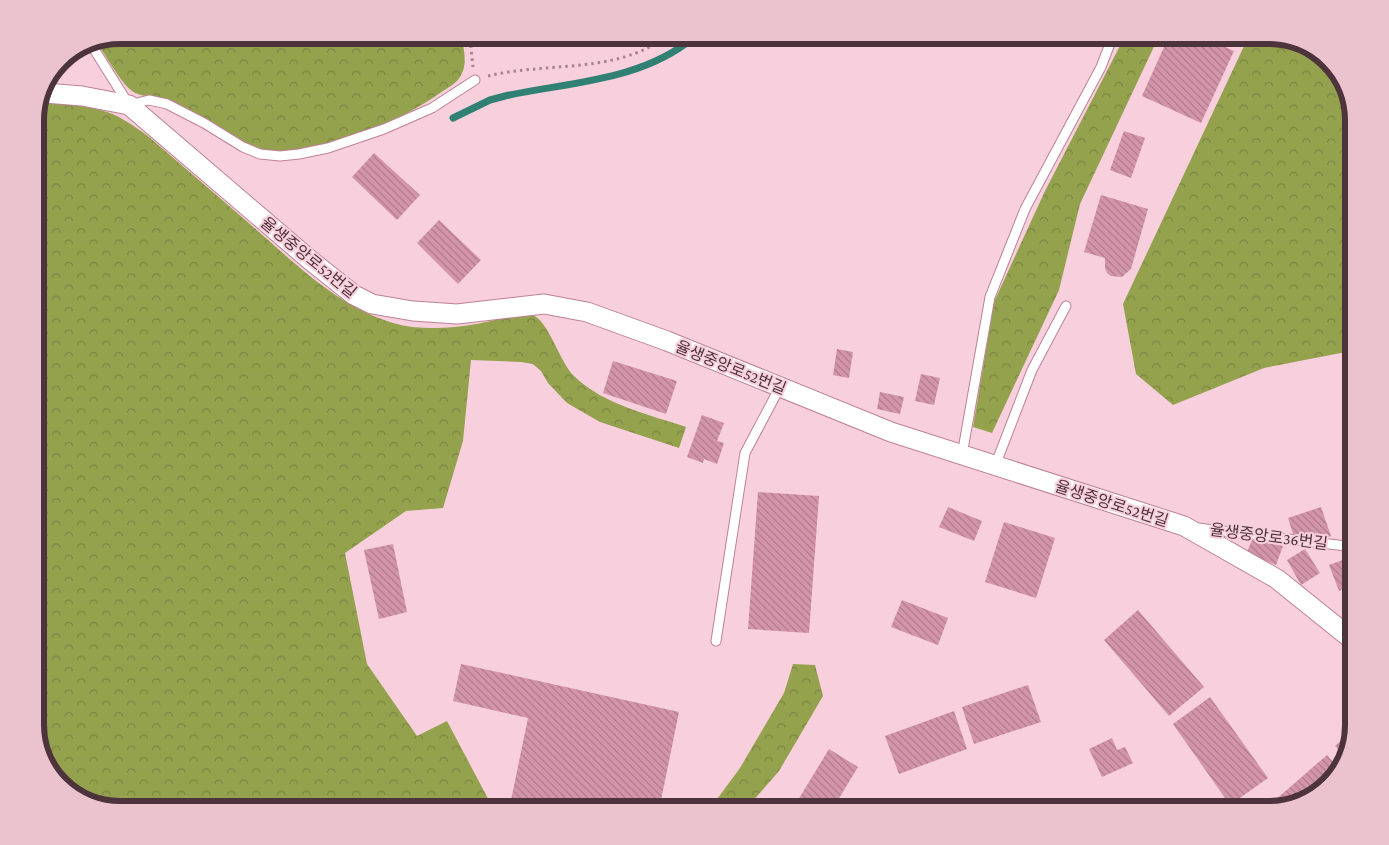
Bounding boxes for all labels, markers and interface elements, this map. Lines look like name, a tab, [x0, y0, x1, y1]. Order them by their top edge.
street label: 율생중앙로52번길	[258, 214, 360, 301]
street label: 율생중앙로52번길	[673, 338, 789, 397]
street label: 율생중앙로52번길	[1053, 477, 1171, 530]
street label: 율생중앙로36번길	[1209, 521, 1329, 552]

